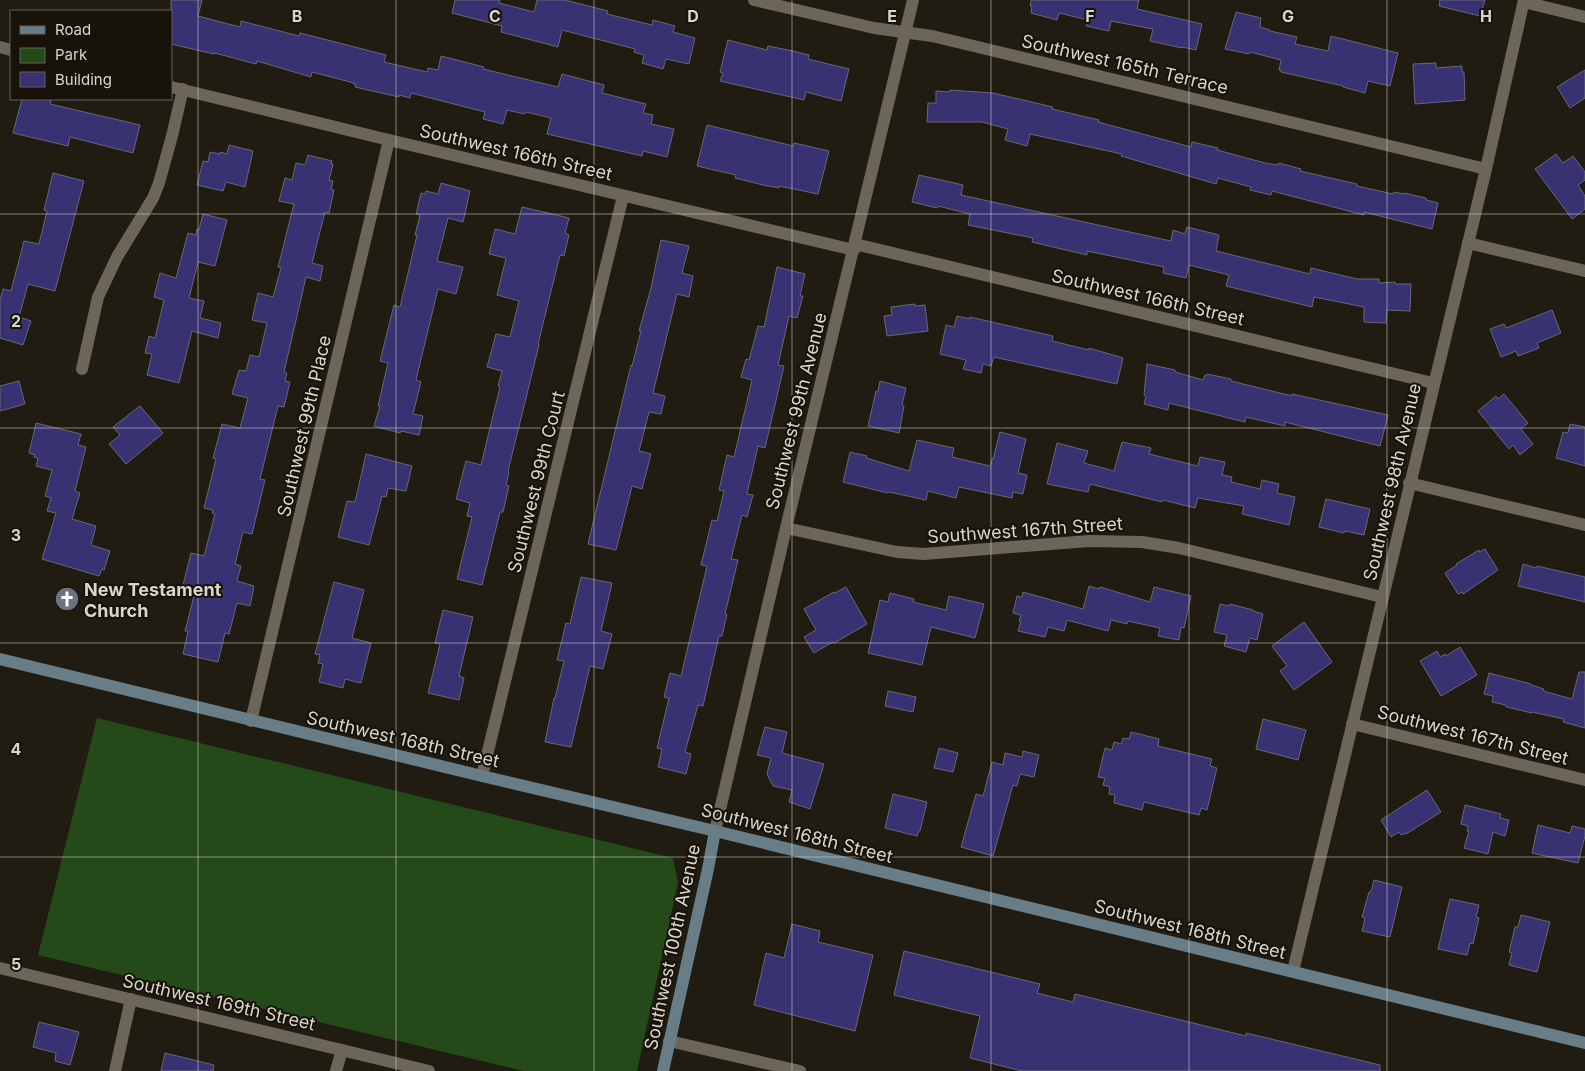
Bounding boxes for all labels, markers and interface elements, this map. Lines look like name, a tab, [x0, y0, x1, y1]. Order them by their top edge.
text: B	[292, 6, 302, 26]
text: C	[489, 6, 501, 26]
text: D	[687, 6, 699, 26]
text: E	[887, 6, 897, 26]
text: F	[1085, 6, 1095, 26]
text: G	[1282, 6, 1294, 26]
text: H	[1480, 6, 1492, 26]
legend	[10, 10, 172, 100]
text: Road	[55, 20, 91, 39]
street label: Southwest 165th Terrace	[1020, 30, 1230, 98]
text: Park	[55, 45, 88, 64]
text: Building	[55, 70, 112, 89]
street label: Southwest 166th Street	[418, 120, 614, 184]
street label: Southwest 166th Street	[1050, 265, 1246, 329]
street label: Southwest 99th Avenue	[761, 310, 831, 512]
text: 2	[11, 311, 21, 331]
street label: Southwest 99th Place	[273, 333, 335, 519]
street label: Southwest 98th Avenue	[1359, 381, 1425, 583]
street label: Southwest 99th Court	[503, 389, 569, 575]
street label: Southwest 167th Street	[927, 513, 1124, 547]
text: 3	[11, 525, 21, 545]
place label: New Testament Church	[84, 579, 222, 621]
church icon: New Testament Church	[54, 586, 80, 612]
street label: Southwest 167th Street	[1375, 701, 1571, 769]
street label: Southwest 168th Street	[305, 707, 501, 771]
text: 4	[11, 739, 22, 759]
street label: Southwest 168th Street	[699, 799, 895, 867]
street label: Southwest 100th Avenue	[640, 842, 704, 1052]
street label: Southwest 168th Street	[1092, 895, 1288, 963]
text: 5	[11, 954, 21, 974]
street label: Southwest 169th Street	[121, 970, 318, 1034]

